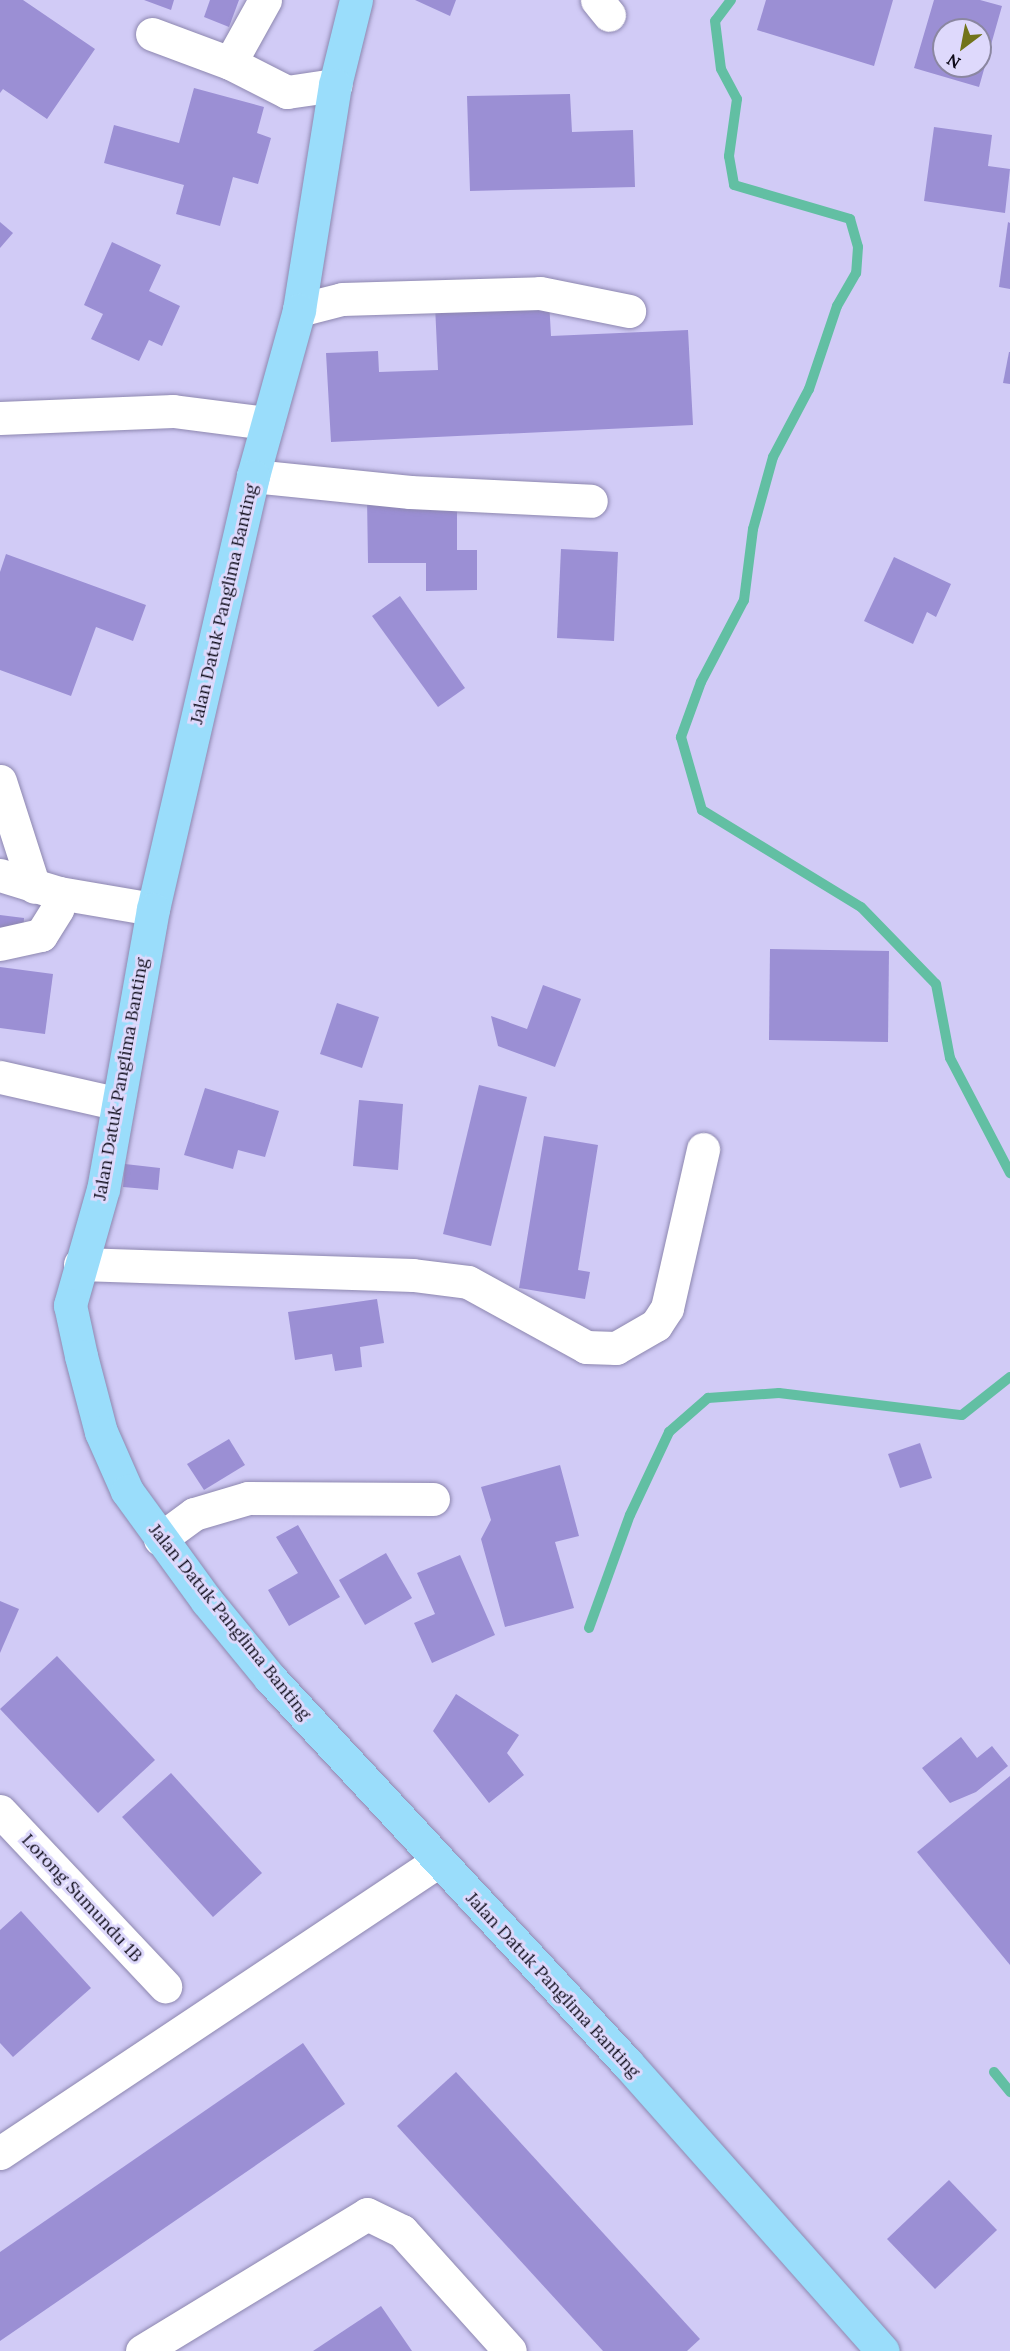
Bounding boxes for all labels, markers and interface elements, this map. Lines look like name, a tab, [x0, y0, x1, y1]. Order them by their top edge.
north arrow	[932, 18, 992, 78]
text: N	[943, 50, 964, 73]
street label: Jalan Datuk Panglima Banting	[186, 482, 262, 726]
street label: Jalan Datuk Panglima Banting	[89, 956, 153, 1202]
street label: Jalan Datuk Panglima Banting	[144, 1520, 316, 1724]
street label: Lorong Sumundu 1B	[17, 1829, 147, 1967]
street label: Jalan Datuk Panglima Banting	[461, 1888, 645, 2082]

